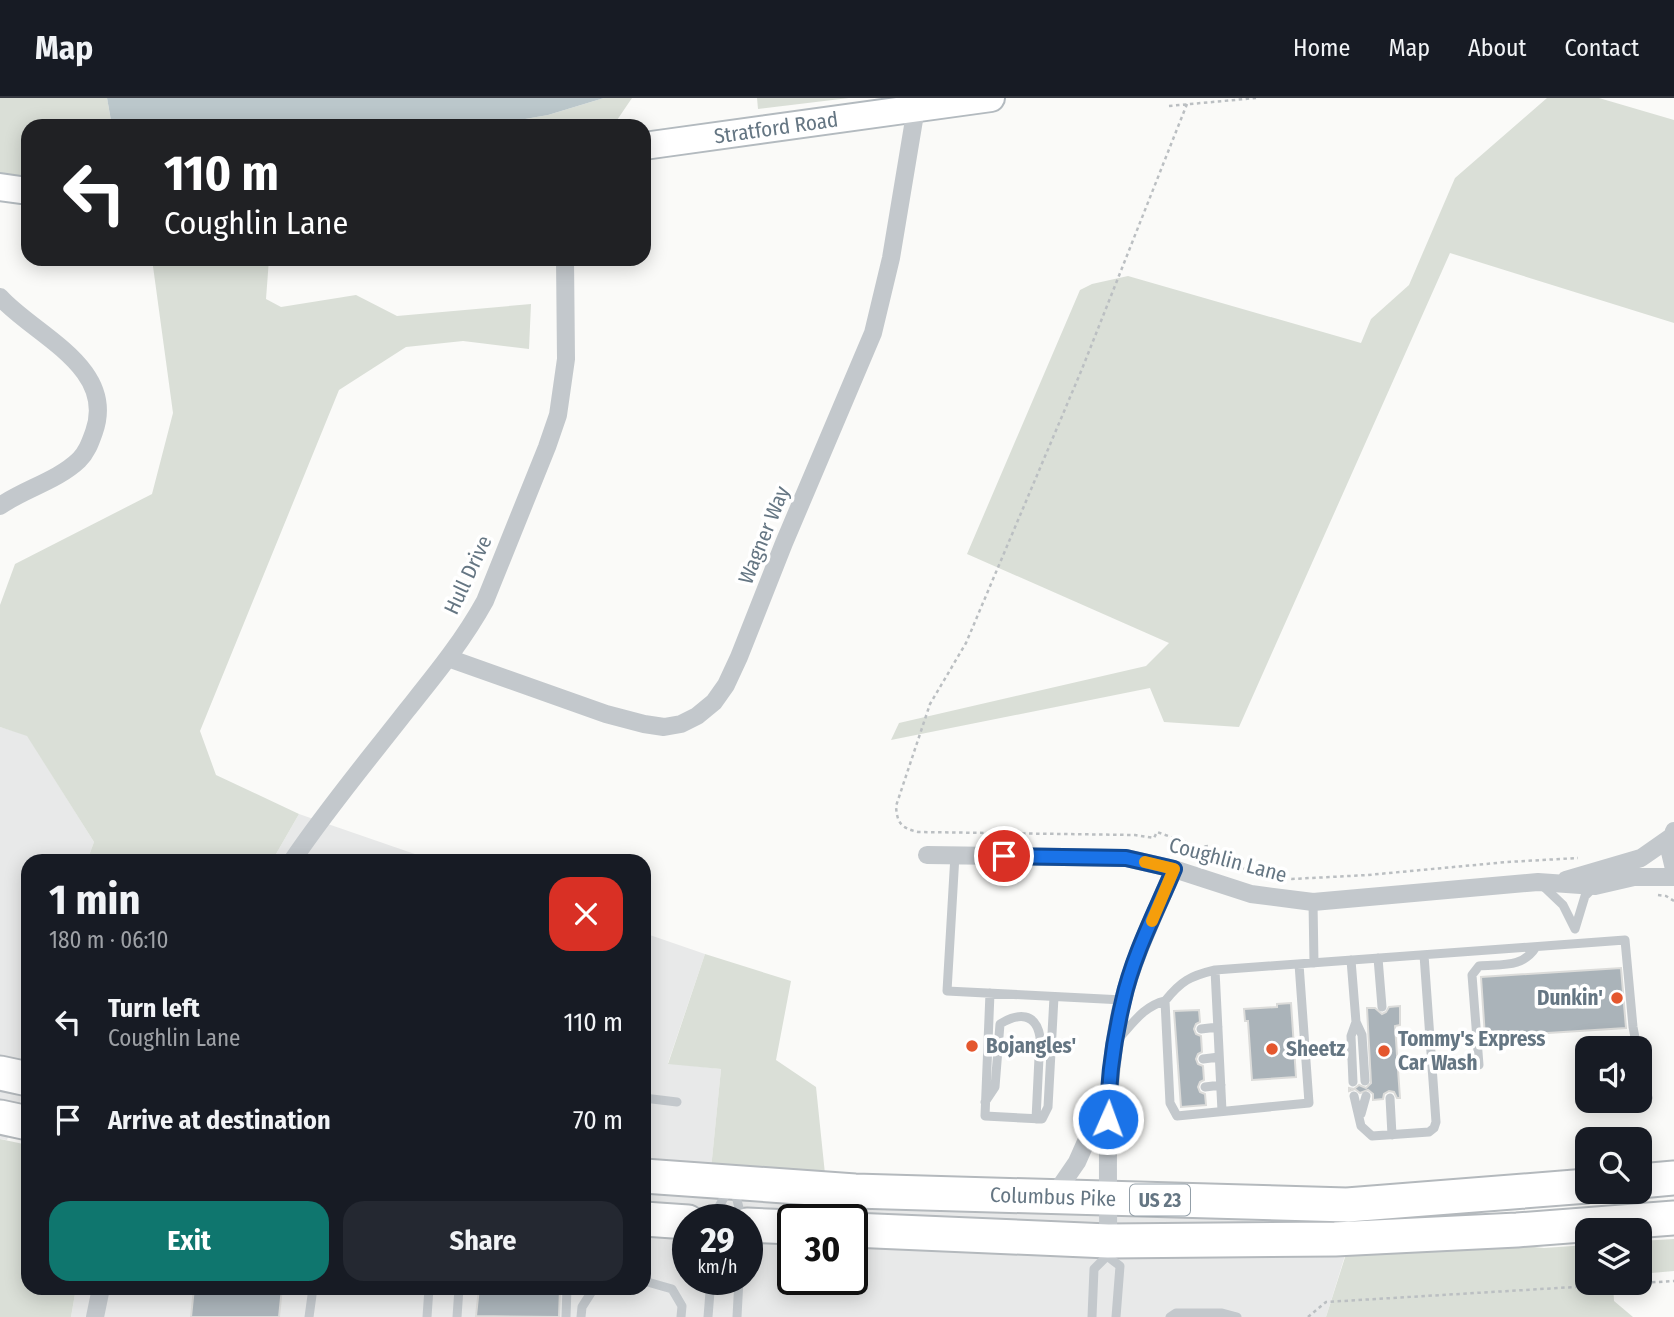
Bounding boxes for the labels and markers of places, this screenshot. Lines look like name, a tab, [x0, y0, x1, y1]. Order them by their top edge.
pin	[974, 826, 1034, 886]
place label: Dunkin'	[1537, 985, 1603, 1011]
marker: Dunkin'	[1609, 990, 1625, 1006]
place label: Tommy's Express Car Wash	[1398, 1026, 1546, 1076]
place label: Bojangles'	[986, 1033, 1076, 1059]
place label: Sheetz	[1286, 1036, 1346, 1062]
marker: Bojangles'	[964, 1038, 980, 1054]
marker: Sheetz	[1264, 1041, 1280, 1057]
marker: Tommy's Express Car Wash	[1376, 1043, 1392, 1059]

